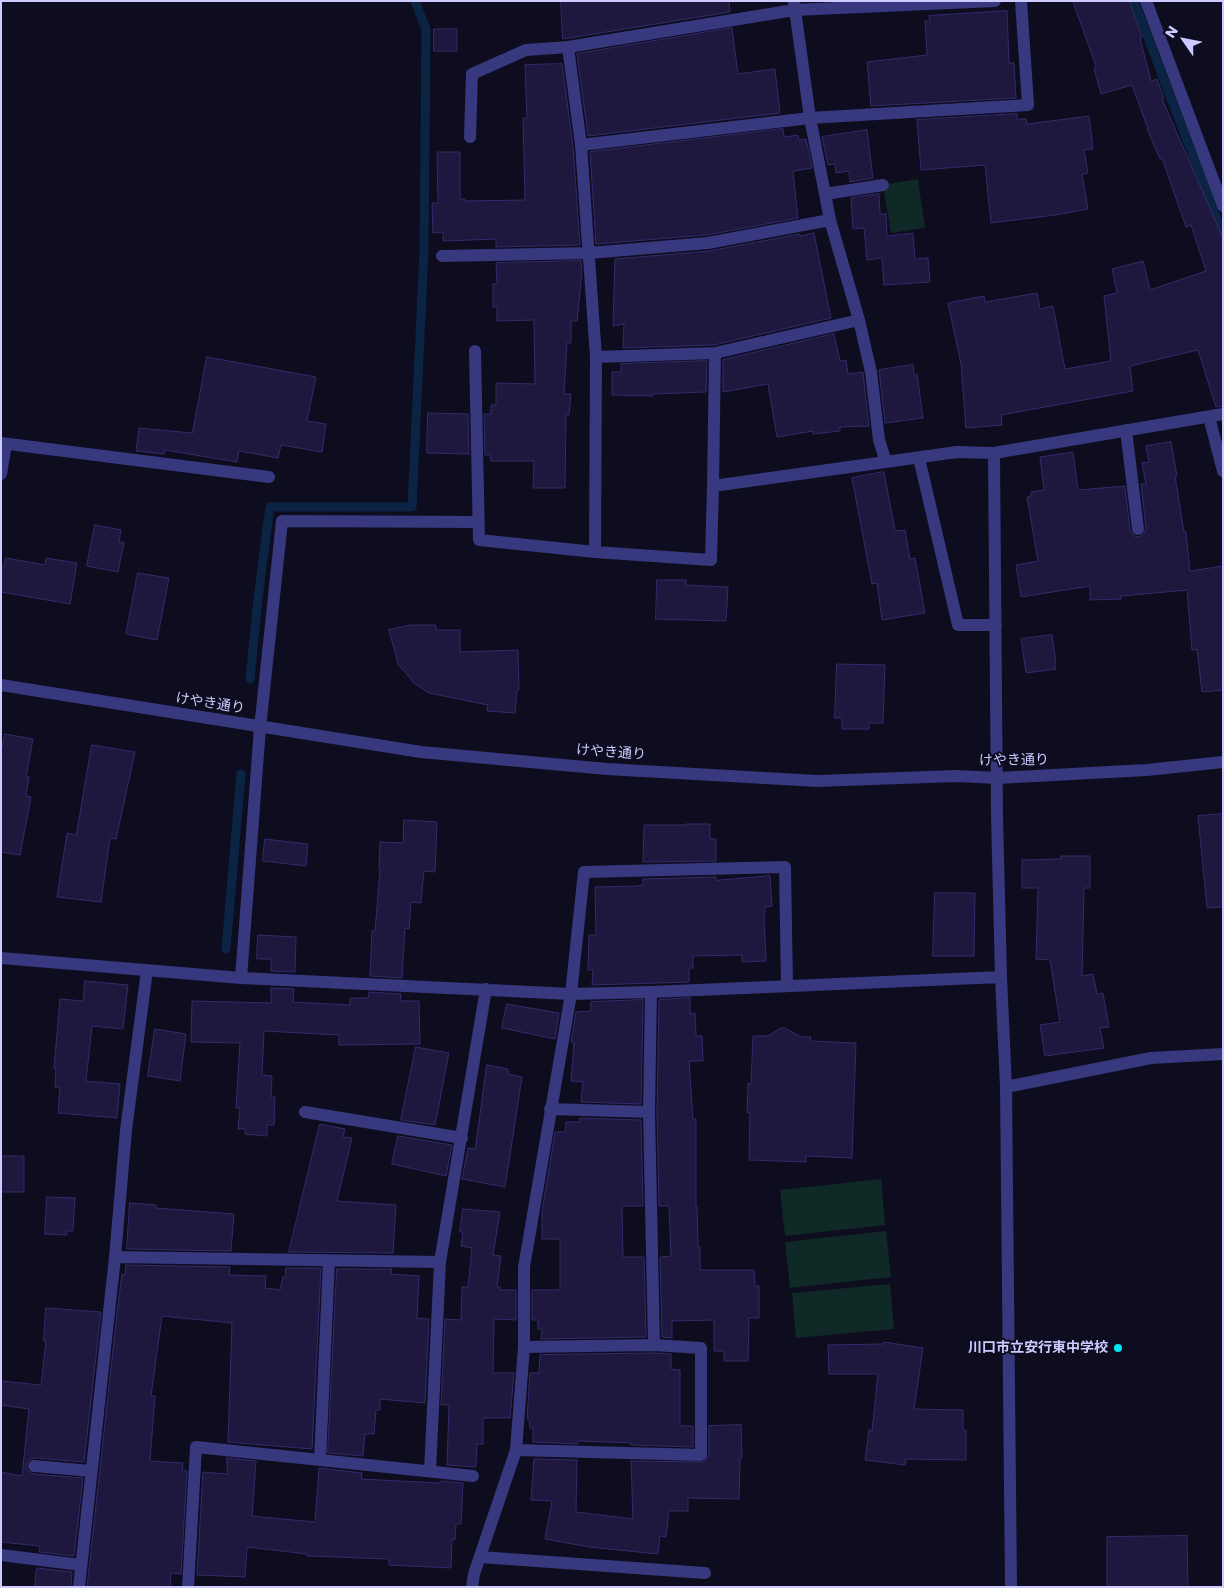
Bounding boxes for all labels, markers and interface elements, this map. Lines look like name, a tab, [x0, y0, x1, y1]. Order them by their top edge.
north arrow	[1159, 15, 1209, 65]
text: N	[1160, 22, 1183, 42]
street label: けやき通り	[174, 690, 246, 718]
street label: けやき通り	[575, 742, 647, 764]
street label: けやき通り	[979, 752, 1049, 770]
place label: 川口市立安行東中学校	[968, 1340, 1108, 1356]
marker: 川口市立安行東中学校	[1112, 1342, 1124, 1354]

